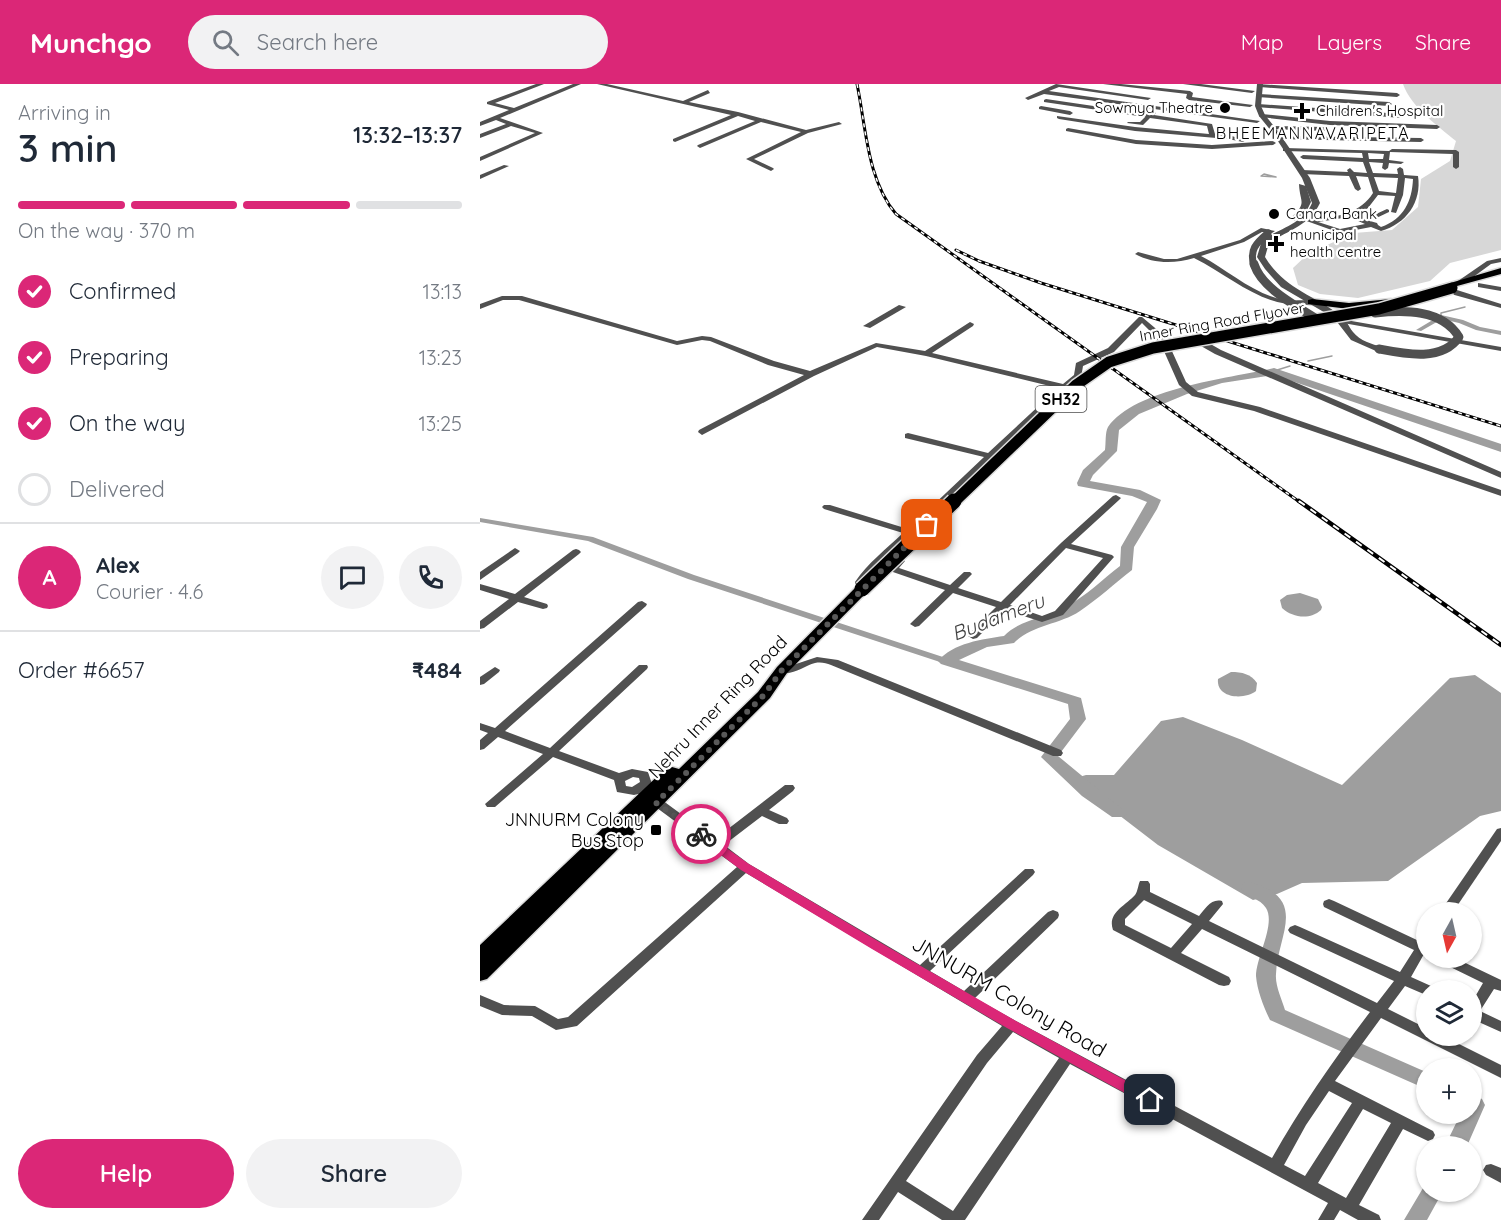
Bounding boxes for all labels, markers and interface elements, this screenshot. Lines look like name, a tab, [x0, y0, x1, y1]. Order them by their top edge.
search box	[188, 15, 608, 69]
text: Munchgo	[30, 25, 152, 60]
icon: search	[209, 26, 242, 59]
text: Search here	[257, 28, 378, 56]
text: Map	[1241, 29, 1284, 55]
text: Layers	[1317, 29, 1382, 55]
text: Share	[1415, 29, 1471, 55]
place label: Sowmya Theatre	[1095, 98, 1213, 117]
text: Arriving in	[18, 100, 111, 125]
marker: Sowmya Theatre	[1218, 101, 1232, 115]
place label: Children's Hospital	[1316, 101, 1443, 120]
marker: Children's Hospital	[1293, 102, 1311, 120]
text: 13:32–13:37	[353, 121, 462, 149]
text: 3 min	[18, 123, 117, 172]
district label: BHEEMANNAVARIPETA	[1216, 123, 1410, 143]
place label: Canara Bank	[1286, 204, 1377, 223]
marker: Canara Bank	[1267, 207, 1281, 221]
text: On the way · 370 m	[18, 218, 195, 243]
place label: municipal health centre	[1290, 225, 1381, 261]
marker: municipal health centre	[1267, 235, 1285, 253]
icon: check	[18, 275, 51, 308]
text: Confirmed	[69, 277, 176, 305]
text: 13:13	[423, 279, 462, 304]
street label: Inner Ring Road Flyover	[1138, 298, 1306, 345]
icon: check	[18, 341, 51, 374]
text: Preparing	[69, 343, 169, 371]
text: 13:23	[419, 345, 462, 370]
road number: SH32	[1036, 386, 1086, 412]
icon: check	[18, 407, 51, 440]
text: On the way	[69, 409, 185, 437]
text: 13:25	[418, 411, 462, 436]
text: Delivered	[69, 475, 165, 503]
pin	[901, 499, 952, 550]
icon: bag	[910, 508, 943, 541]
button: chat	[321, 546, 384, 609]
button: phone	[399, 546, 462, 609]
text: Alex	[96, 551, 139, 579]
text: A	[42, 563, 57, 591]
text: Courier · 4.6	[96, 579, 203, 604]
water label: Budameru	[948, 587, 1049, 646]
street label: Nehru Inner Ring Road	[643, 630, 792, 783]
text: Order #6657	[18, 656, 144, 684]
text: ₹484	[412, 656, 462, 684]
courier	[671, 804, 731, 864]
place label: JNNURM Colony Bus Stop	[505, 808, 644, 852]
icon: bike	[685, 818, 718, 851]
marker: JNNURM Colony Bus Stop	[649, 823, 663, 837]
north arrow	[1416, 902, 1482, 968]
map controls	[1416, 902, 1482, 1202]
street label: JNNURM Colony Road	[908, 930, 1111, 1062]
button: layers	[1416, 980, 1482, 1046]
button: +	[1416, 1058, 1482, 1124]
pin	[1124, 1074, 1175, 1125]
icon: home	[1133, 1083, 1166, 1116]
button: −	[1416, 1136, 1482, 1202]
button: Help	[18, 1139, 234, 1208]
button: Share	[246, 1139, 462, 1208]

